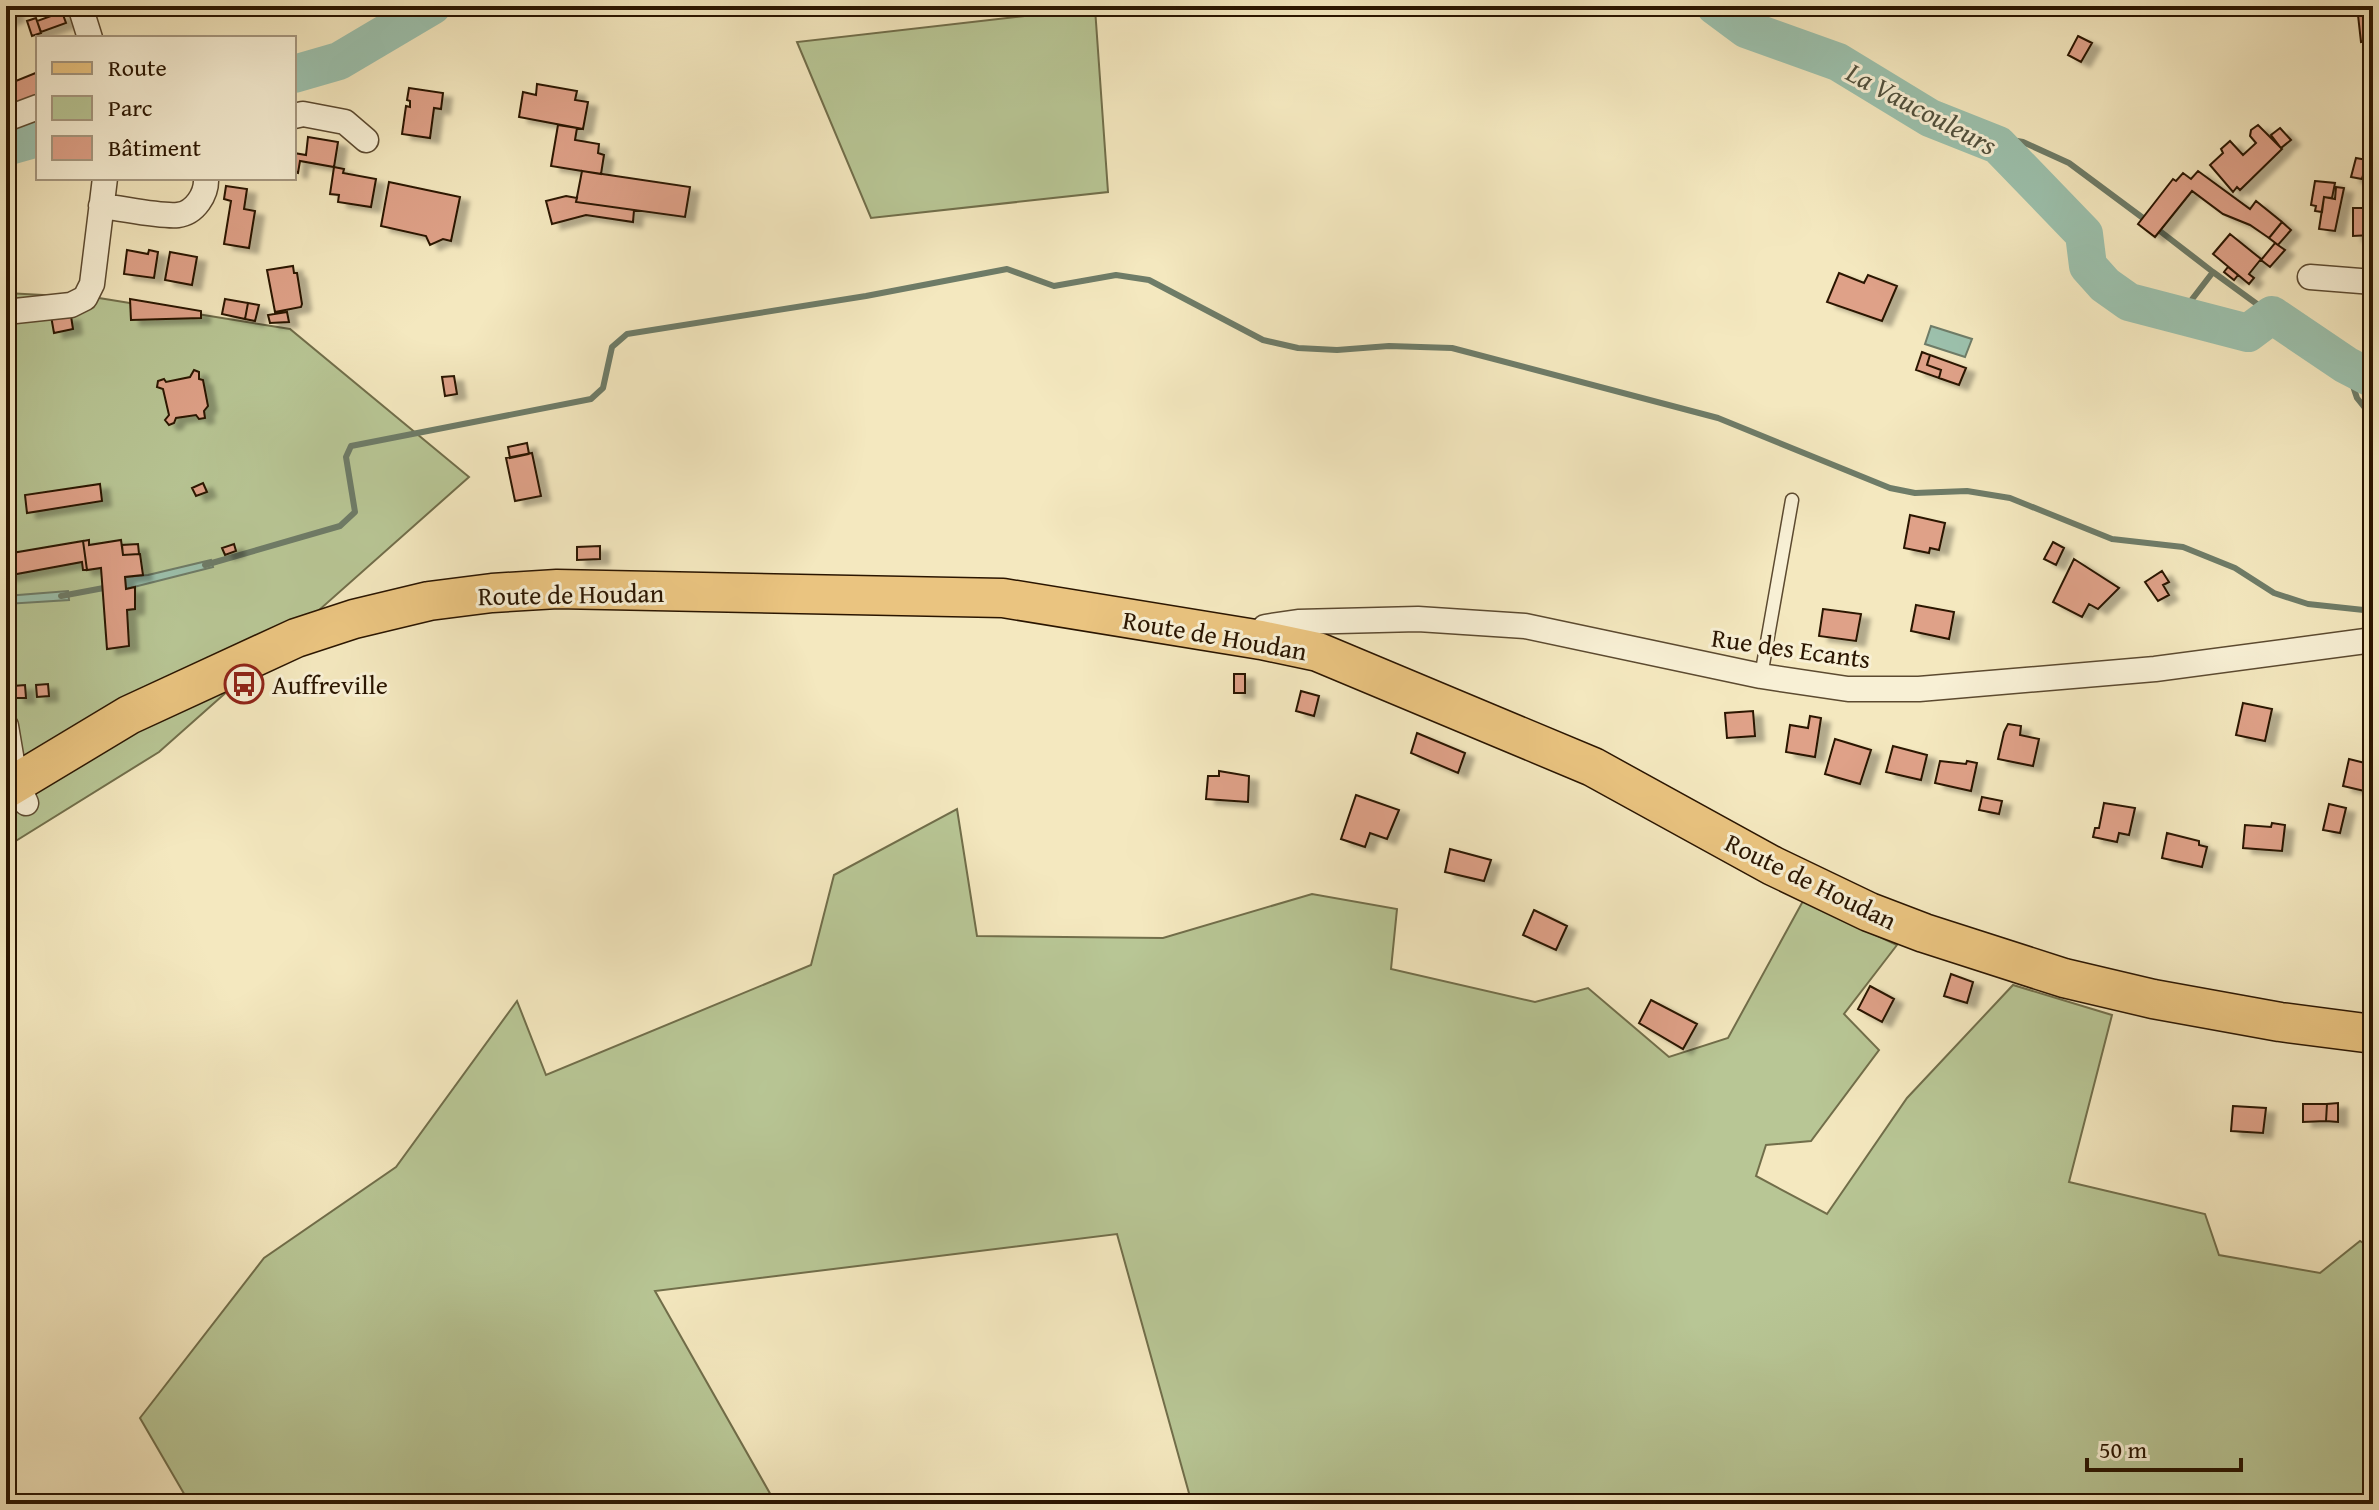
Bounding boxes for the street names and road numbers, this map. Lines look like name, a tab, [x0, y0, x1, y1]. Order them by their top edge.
street label: Route de Houdan	[477, 573, 665, 615]
street label: Route de Houdan	[1120, 600, 1311, 670]
street label: Rue des Ecants	[1709, 618, 1873, 678]
street label: Route de Houdan	[1719, 823, 1904, 940]

